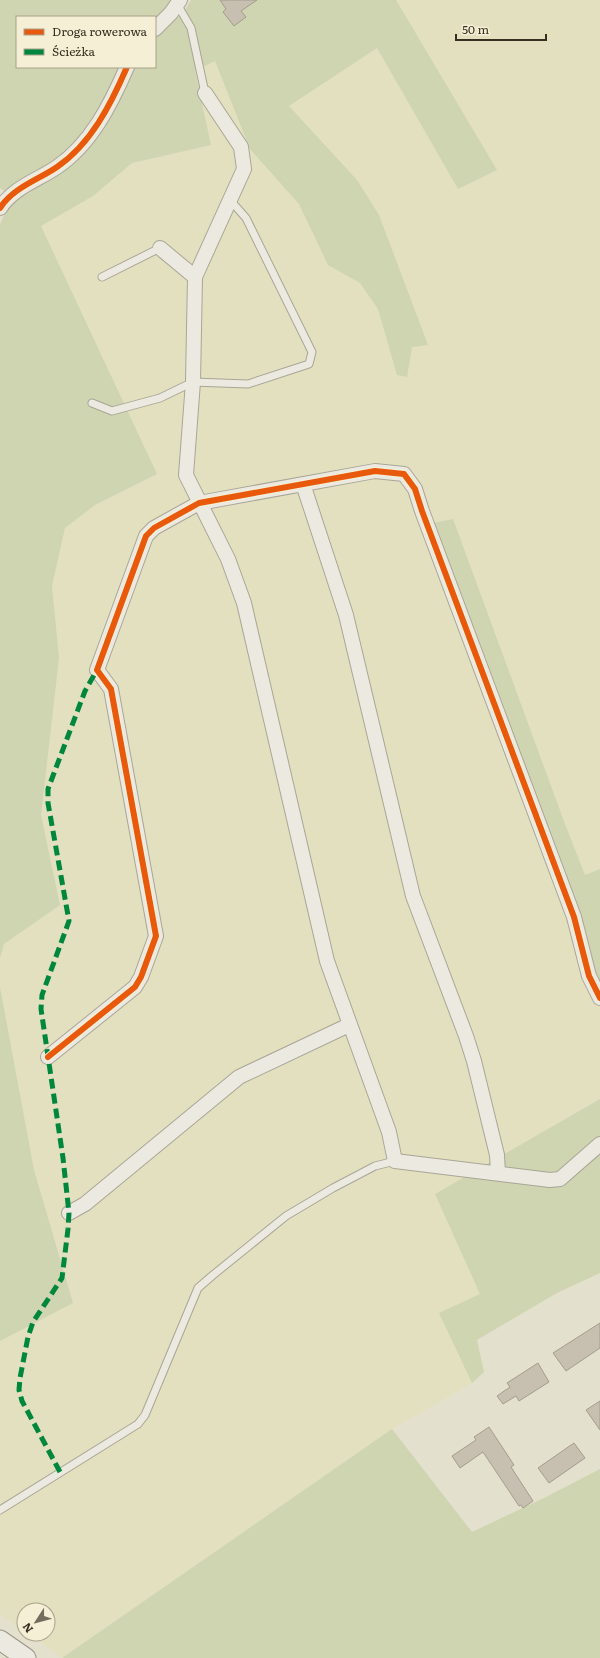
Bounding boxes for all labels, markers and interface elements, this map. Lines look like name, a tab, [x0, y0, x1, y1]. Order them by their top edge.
legend	[16, 16, 156, 68]
scale bar	[456, 16, 546, 42]
text: 50 m	[462, 20, 489, 38]
text: Droga rowerowa	[52, 22, 148, 40]
text: Ścieżka	[52, 42, 95, 60]
north arrow	[16, 1602, 56, 1642]
text: N	[18, 1620, 36, 1637]

